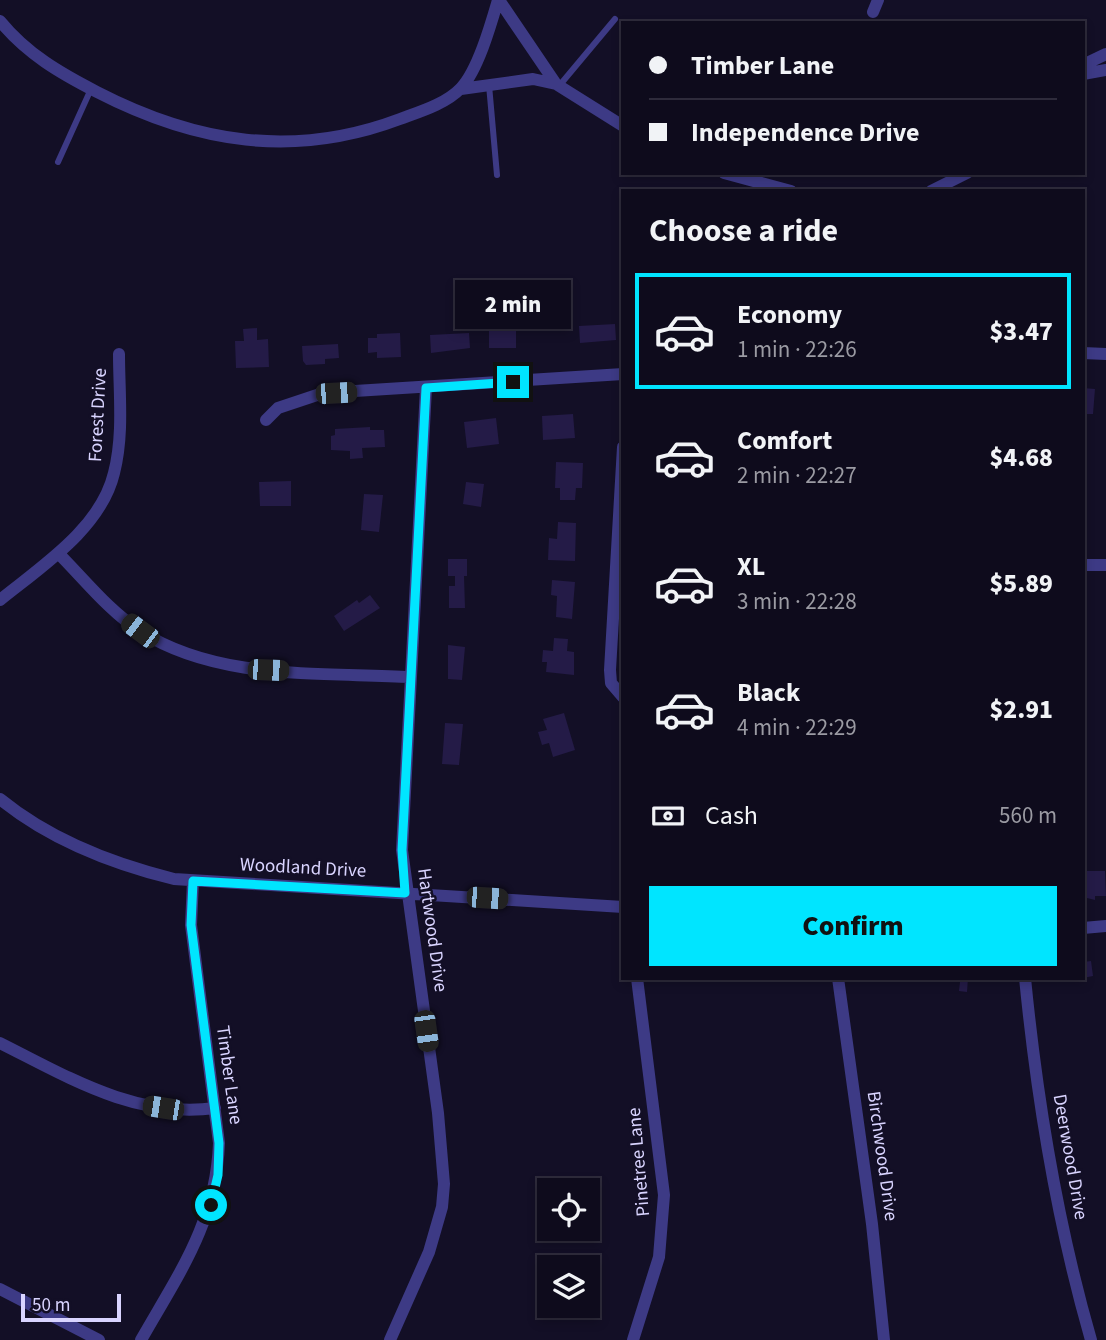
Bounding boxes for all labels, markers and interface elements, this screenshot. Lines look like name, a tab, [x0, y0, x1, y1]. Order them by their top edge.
text: Timber Lane	[691, 47, 834, 84]
text: Independence Drive	[691, 114, 920, 151]
text: Choose a ride	[649, 208, 838, 254]
callout: 2 min	[455, 280, 571, 330]
text: 2 min	[485, 288, 541, 321]
text: Economy	[737, 296, 842, 333]
icon: car	[653, 300, 716, 363]
text: $3.47	[989, 313, 1053, 350]
text: 1 min · 22:26	[737, 333, 857, 366]
route end	[497, 366, 529, 398]
street label: Forest Drive	[82, 367, 114, 463]
car	[315, 381, 358, 405]
text: Comfort	[737, 422, 832, 459]
icon: car	[653, 426, 716, 489]
text: $4.68	[989, 439, 1053, 476]
text: 2 min · 22:27	[737, 459, 857, 492]
text: XL	[737, 548, 765, 585]
icon: car	[653, 552, 716, 615]
text: $5.89	[989, 565, 1053, 602]
text: 3 min · 22:28	[737, 585, 857, 618]
car	[117, 610, 164, 652]
car	[247, 659, 290, 681]
text: Black	[737, 674, 800, 711]
icon: car	[653, 678, 716, 741]
text: $2.91	[989, 691, 1053, 728]
text: 4 min · 22:29	[737, 711, 857, 744]
icon: cash	[649, 797, 687, 835]
text: Cash	[705, 797, 758, 834]
text: 560 m	[999, 799, 1057, 832]
street label: Woodland Drive	[239, 851, 367, 885]
street label: Hartwood Drive	[410, 866, 454, 994]
car	[466, 886, 509, 910]
button: Confirm	[649, 886, 1057, 966]
car	[413, 1009, 440, 1053]
street label: Timber Lane	[209, 1024, 249, 1126]
street label: Birchwood Drive	[860, 1089, 904, 1223]
street label: Deerwood Drive	[1046, 1092, 1094, 1222]
car	[141, 1094, 186, 1122]
street label: Pinetree Lane	[621, 1106, 657, 1218]
map controls	[537, 1178, 600, 1318]
button: locate	[537, 1178, 600, 1241]
route start	[195, 1189, 227, 1221]
button: layers	[537, 1255, 600, 1318]
scale bar	[21, 1291, 121, 1323]
text: 50 m	[32, 1292, 70, 1319]

